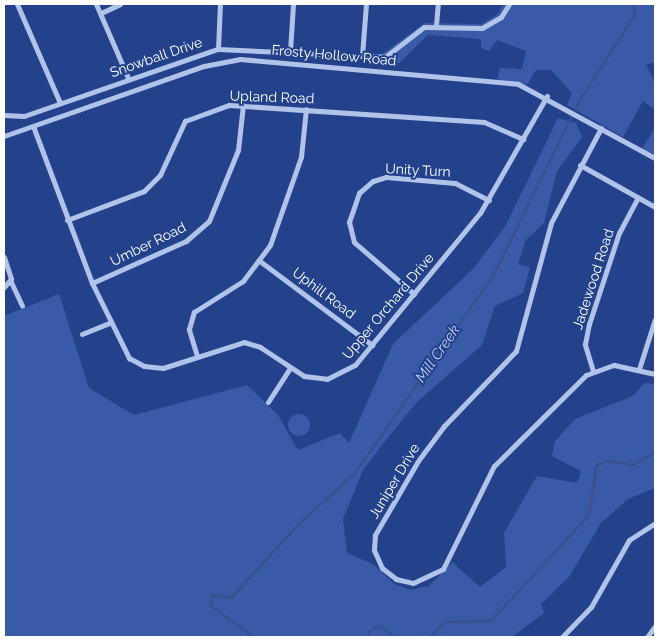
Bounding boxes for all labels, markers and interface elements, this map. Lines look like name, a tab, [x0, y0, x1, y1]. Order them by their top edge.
street label: Snowball Drive	[107, 33, 205, 81]
street label: Frosty Hollow Road	[270, 41, 398, 69]
street label: Upland Road	[229, 87, 315, 107]
street label: Unity Turn	[384, 160, 452, 180]
street label: Umber Road	[107, 218, 189, 270]
street label: Jadewood Road	[569, 227, 617, 331]
street label: Upper Orchard Drive	[339, 249, 437, 363]
street label: Uphill Road	[289, 264, 359, 322]
water label: Mill Creek	[412, 322, 464, 386]
street label: Juniper Drive	[365, 440, 423, 522]

